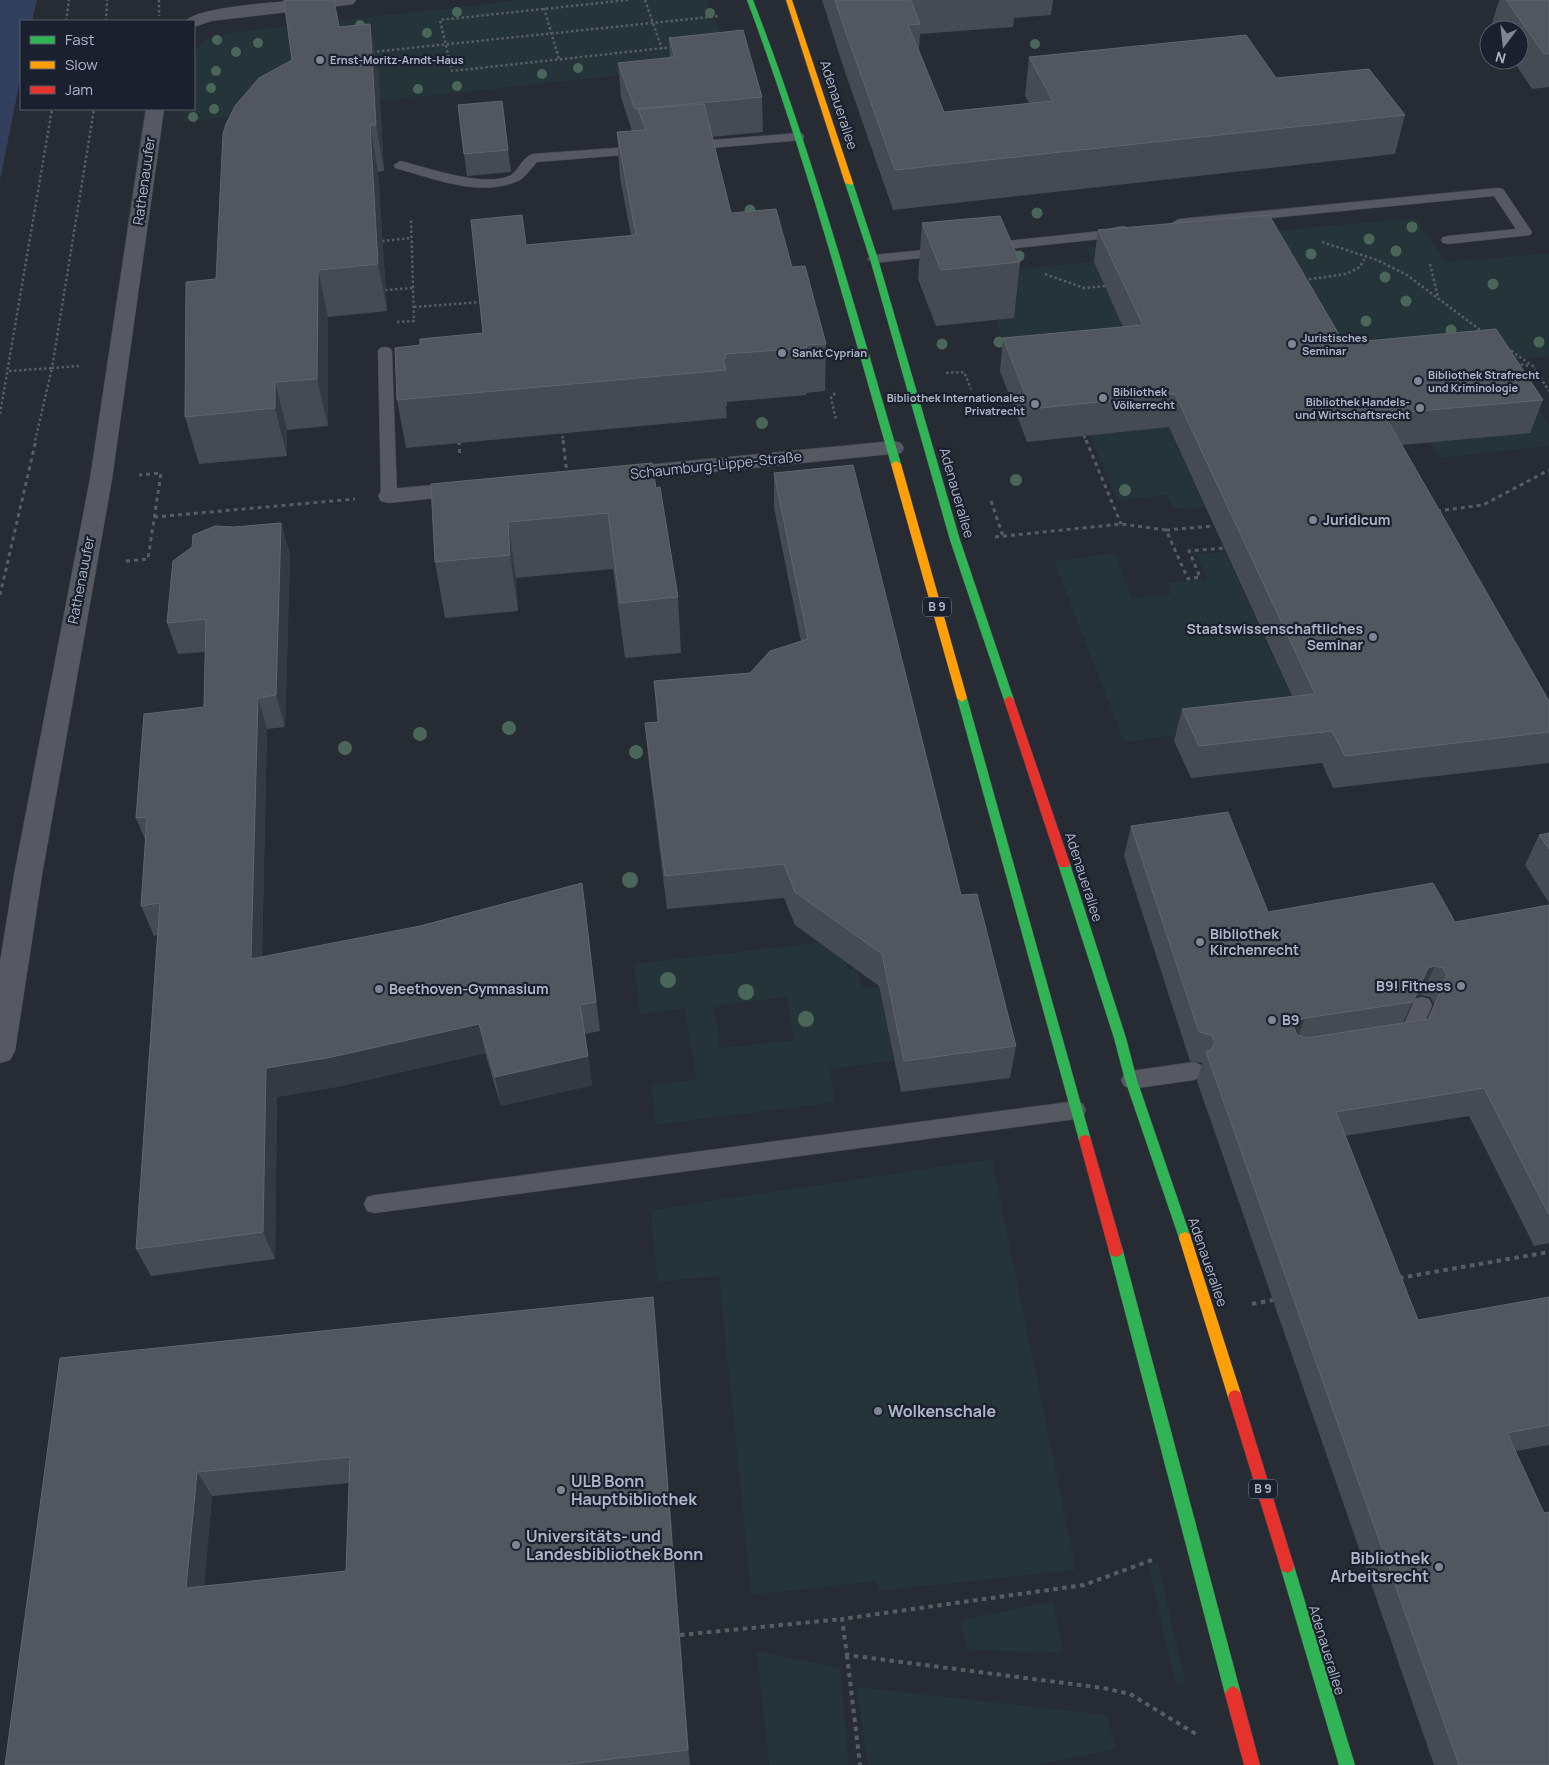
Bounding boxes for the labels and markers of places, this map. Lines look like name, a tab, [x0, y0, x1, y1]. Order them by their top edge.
place label: Ernst-Moritz-Arndt-Haus	[330, 52, 464, 67]
marker: Ernst-Moritz-Arndt-Haus	[314, 54, 326, 66]
place label: Juristisches Seminar	[1302, 330, 1367, 358]
marker: Juristisches Seminar	[1286, 338, 1298, 350]
place label: Sankt Cyprian	[792, 345, 867, 360]
marker: Sankt Cyprian	[776, 347, 788, 359]
place label: Bibliothek Strafrecht und Kriminologie	[1428, 367, 1540, 395]
marker: Bibliothek Strafrecht und Kriminologie	[1412, 375, 1424, 387]
place label: Bibliothek Völkerrecht	[1113, 384, 1175, 412]
place label: Bibliothek Internationales Privatrecht	[887, 390, 1025, 418]
marker: Bibliothek Völkerrecht	[1097, 392, 1109, 404]
place label: Bibliothek Handels- und Wirtschaftsrecht	[1295, 394, 1410, 422]
marker: Bibliothek Internationales Privatrecht	[1029, 398, 1041, 410]
marker: Bibliothek Handels- und Wirtschaftsrecht	[1414, 402, 1426, 414]
place label: Juridicum	[1323, 510, 1390, 529]
marker: Juridicum	[1307, 514, 1319, 526]
place label: Staatswissenschaftliches Seminar	[1186, 619, 1363, 654]
marker: Staatswissenschaftliches Seminar	[1367, 631, 1379, 643]
place label: Bibliothek Kirchenrecht	[1210, 924, 1299, 959]
marker: Bibliothek Kirchenrecht	[1194, 936, 1206, 948]
place label: B9! Fitness	[1376, 976, 1451, 995]
place label: Beethoven-Gymnasium	[389, 979, 549, 998]
marker: B9! Fitness	[1455, 980, 1467, 992]
marker: Beethoven-Gymnasium	[373, 983, 385, 995]
place label: B9	[1282, 1010, 1300, 1029]
marker: B9	[1266, 1014, 1278, 1026]
place label: Wolkenschale	[888, 1400, 996, 1422]
marker: Wolkenschale	[872, 1405, 884, 1417]
place label: ULB Bonn Hauptbibliothek	[571, 1470, 697, 1510]
marker: ULB Bonn Hauptbibliothek	[555, 1484, 567, 1496]
place label: Universitäts- und Landesbibliothek Bonn	[526, 1525, 703, 1565]
marker: Universitäts- und Landesbibliothek Bonn	[510, 1539, 522, 1551]
place label: Bibliothek Arbeitsrecht	[1330, 1547, 1429, 1587]
marker: Bibliothek Arbeitsrecht	[1433, 1561, 1445, 1573]

